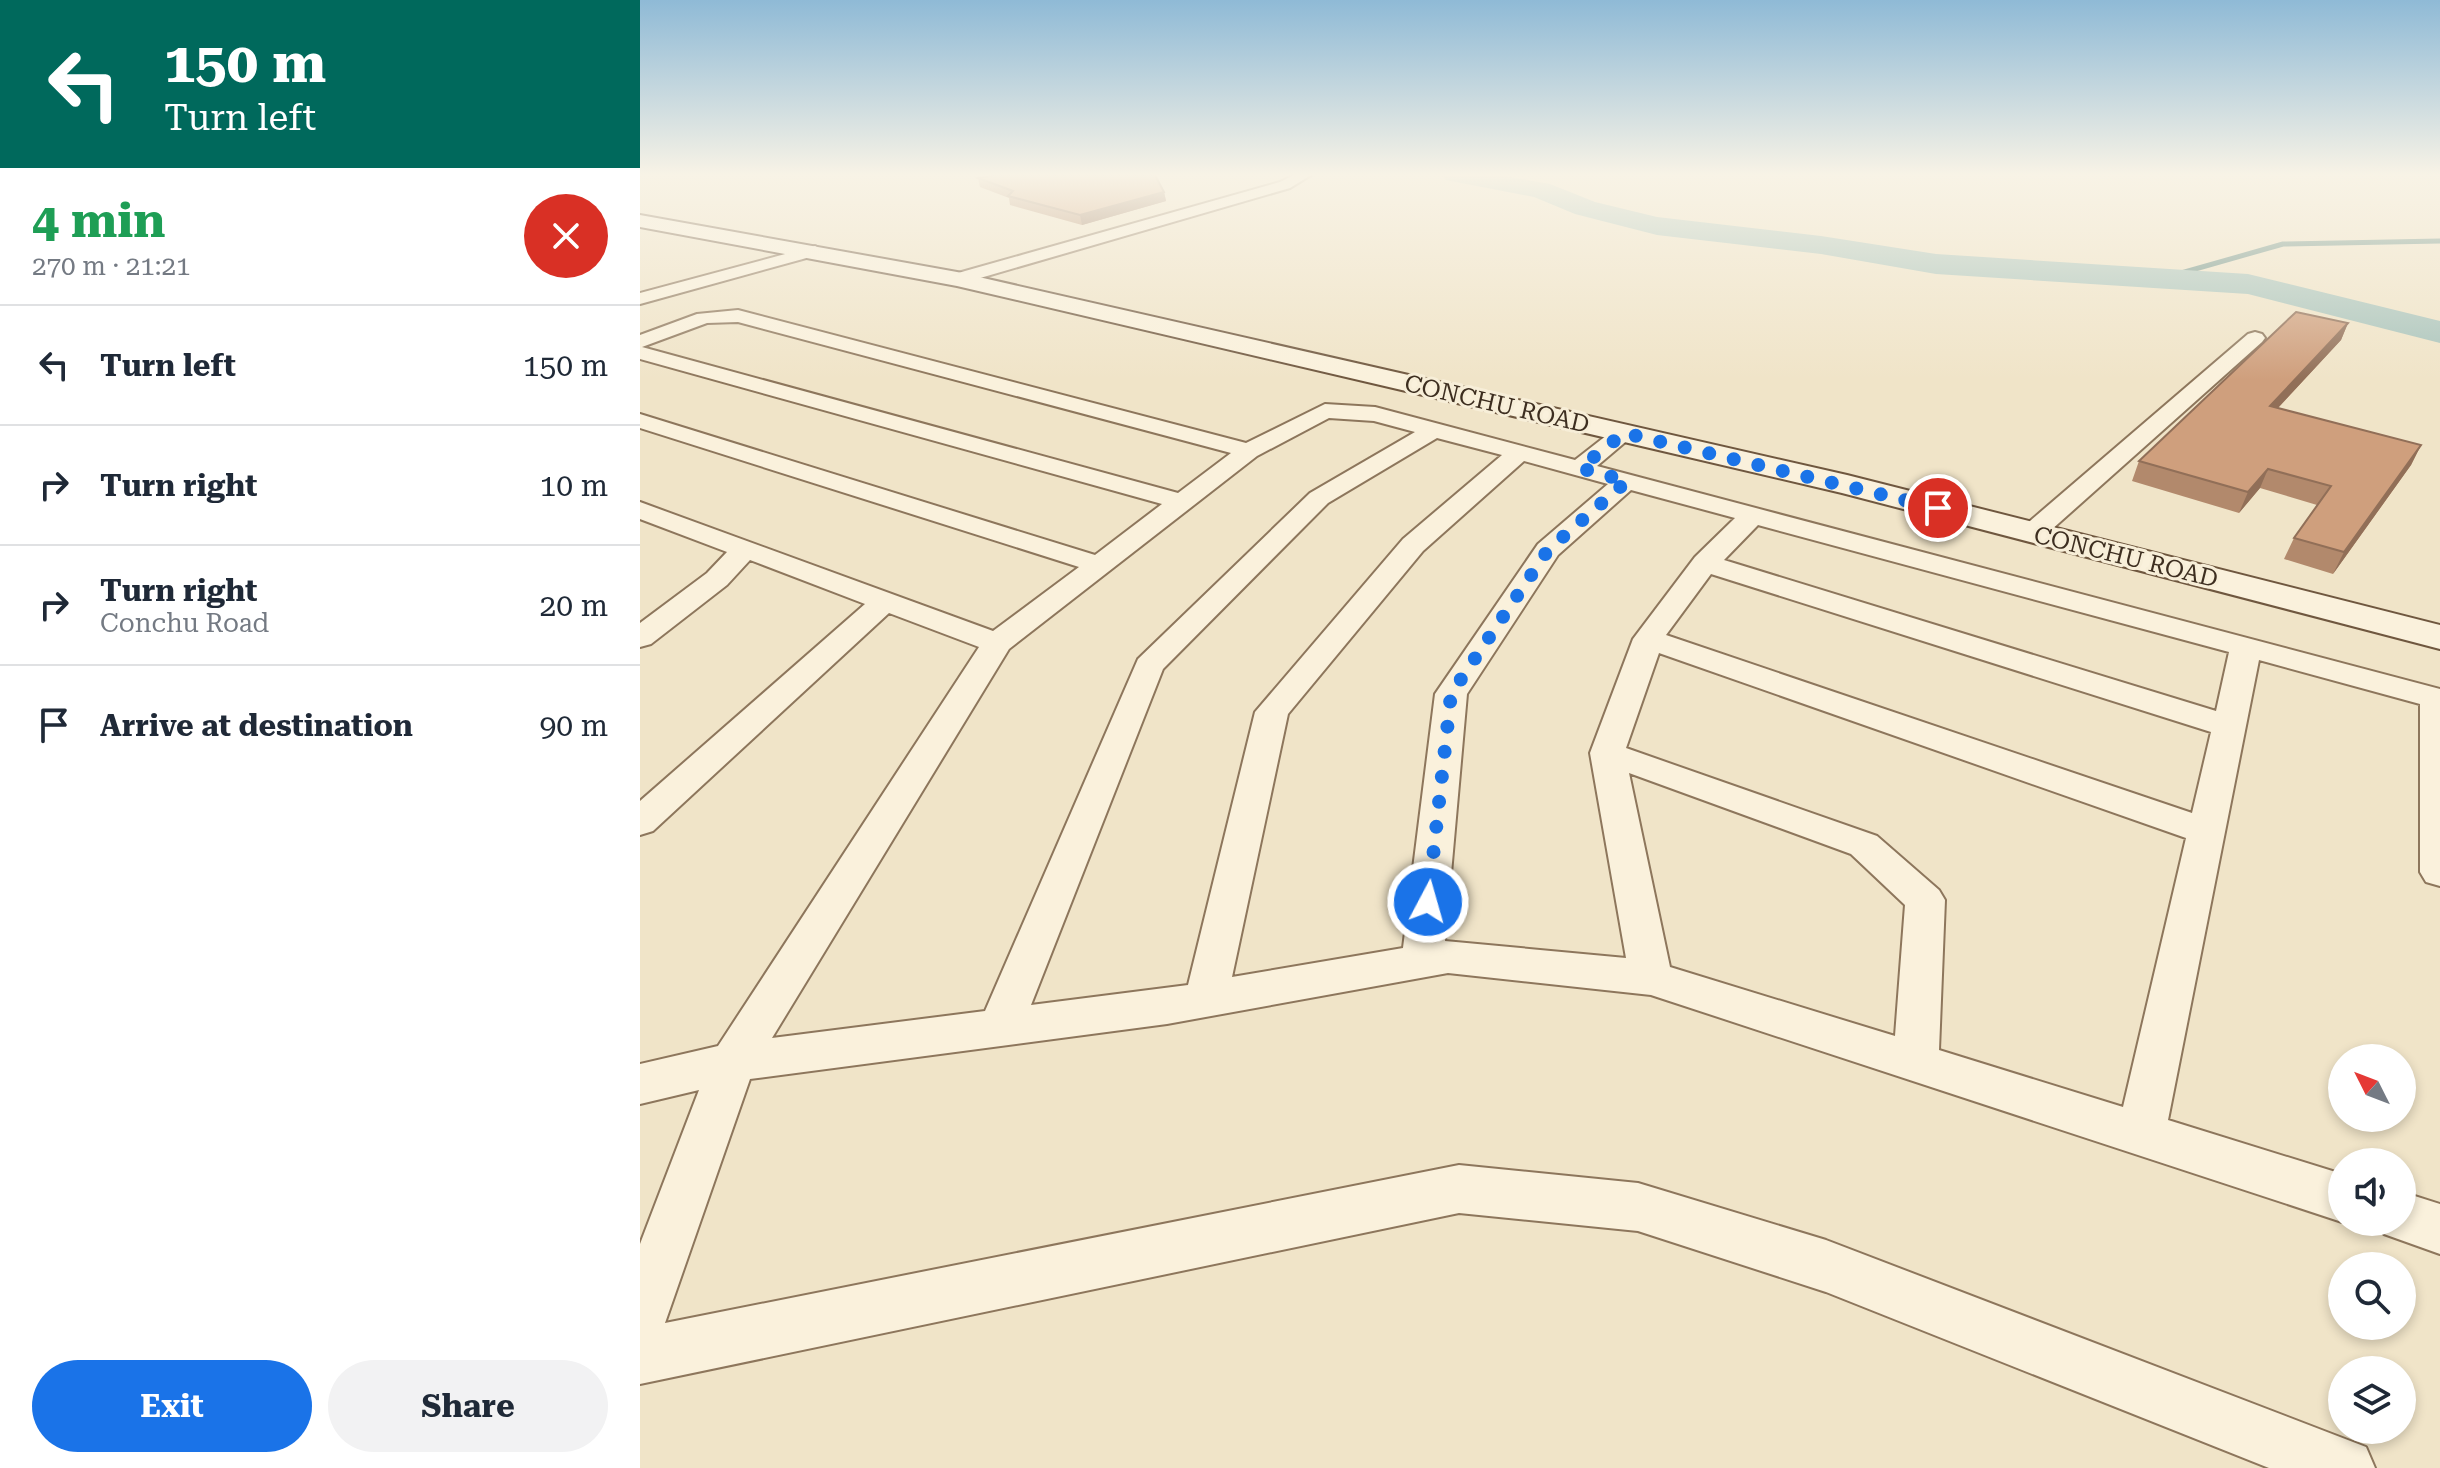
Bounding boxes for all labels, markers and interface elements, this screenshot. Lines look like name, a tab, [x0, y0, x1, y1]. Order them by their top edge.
text: 150 m	[164, 30, 326, 96]
icon: left	[32, 32, 136, 136]
text: Turn left	[164, 97, 316, 139]
text: 4 min	[32, 193, 165, 249]
button: close	[524, 194, 608, 278]
text: 270 m · 21:21	[32, 251, 191, 281]
icon: left	[32, 343, 76, 387]
text: Turn left	[100, 348, 236, 383]
text: 150 m	[523, 348, 608, 383]
street label: CONCHU ROAD	[1402, 369, 1592, 439]
icon: right	[32, 463, 76, 507]
text: Turn right	[100, 468, 257, 503]
text: 10 m	[539, 468, 608, 503]
pin	[1904, 474, 1972, 542]
icon: arrive	[1916, 486, 1960, 530]
street label: CONCHU ROAD	[2031, 521, 2221, 593]
text: Turn right	[100, 573, 257, 608]
icon: right	[32, 583, 76, 627]
text: 20 m	[539, 588, 608, 623]
text: Conchu Road	[100, 608, 269, 638]
icon: arrive	[32, 703, 76, 747]
text: Arrive at destination	[100, 708, 413, 743]
text: 90 m	[539, 708, 608, 743]
position arrow	[1386, 860, 1470, 944]
north arrow	[2328, 1044, 2416, 1132]
map controls	[2328, 1044, 2416, 1444]
button: sound	[2328, 1148, 2416, 1236]
button: search	[2328, 1252, 2416, 1340]
button: layers	[2328, 1356, 2416, 1444]
button: Exit	[32, 1360, 312, 1452]
button: Share	[328, 1360, 608, 1452]

